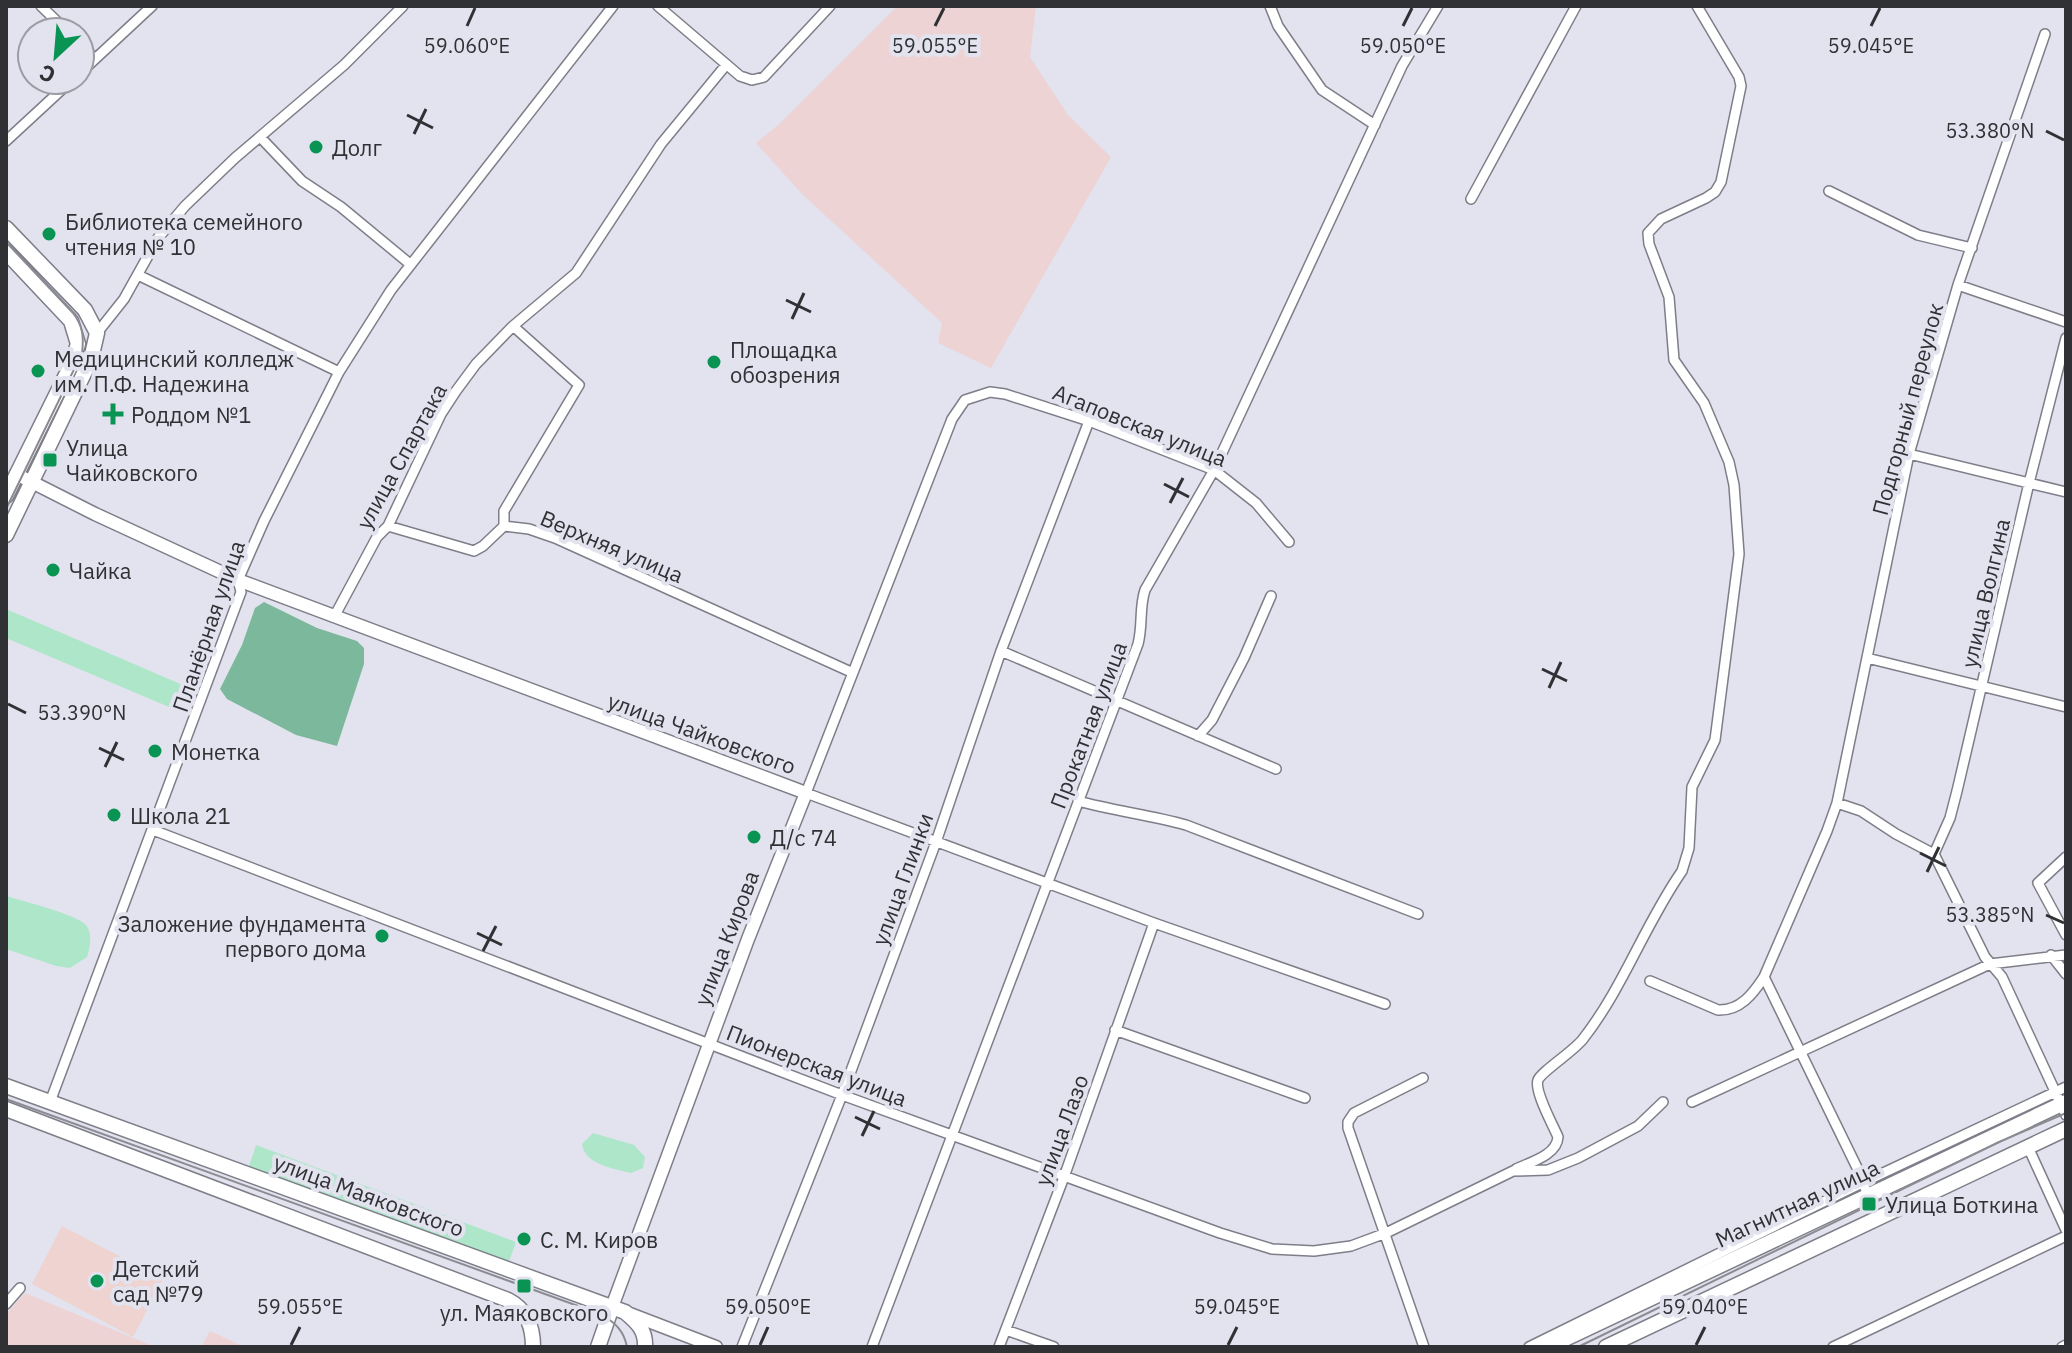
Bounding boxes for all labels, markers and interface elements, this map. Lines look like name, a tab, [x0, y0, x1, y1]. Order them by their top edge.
north arrow	[16, 16, 96, 96]
text: 59.060°E	[424, 32, 510, 59]
text: 59.055°E	[892, 32, 978, 59]
text: 59.050°E	[1360, 32, 1446, 59]
text: 59.045°E	[1828, 32, 1914, 59]
text: С	[34, 58, 60, 91]
text: 53.380°N	[1946, 117, 2034, 144]
place label: Долг	[332, 133, 383, 162]
marker: Долг	[307, 138, 325, 156]
place label: Библиотека семейного чтения № 10	[65, 207, 303, 261]
marker: Библиотека семейного чтения № 10	[40, 225, 58, 243]
street label: Подгорный переулок	[1865, 300, 1949, 518]
place label: Площадка обозрения	[730, 335, 841, 389]
place label: Медицинский колледж им. П.Ф. Надежина	[54, 344, 294, 398]
marker: Площадка обозрения	[705, 353, 723, 371]
marker: Медицинский колледж им. П.Ф. Надежина	[29, 362, 47, 380]
street label: Агаповская улица	[1049, 377, 1231, 473]
street label: улица Спартака	[349, 378, 453, 534]
place label: Роддом №1	[131, 400, 252, 429]
marker: Роддом №1	[102, 403, 124, 425]
place label: Улица Чайковского	[66, 433, 198, 487]
marker: Улица Чайковского	[41, 451, 59, 469]
street label: Верхняя улица	[536, 503, 688, 589]
street label: улица Волгина	[1954, 515, 2016, 670]
street label: Планёрная улица	[165, 536, 251, 716]
place label: Чайка	[69, 556, 132, 585]
marker: Чайка	[44, 561, 62, 579]
street label: Прокатная улица	[1043, 637, 1133, 813]
street label: улица Чайковского	[604, 686, 800, 780]
text: 53.390°N	[38, 699, 126, 726]
place label: Монетка	[171, 737, 260, 766]
marker: Монетка	[146, 742, 164, 760]
place label: Школа 21	[130, 801, 231, 830]
marker: Школа 21	[105, 806, 123, 824]
street label: улица Глинки	[865, 809, 939, 949]
place label: Д/с 74	[770, 823, 837, 852]
marker: Д/с 74	[745, 828, 763, 846]
street label: улица Кирова	[687, 866, 765, 1010]
text: 53.385°N	[1946, 901, 2034, 928]
place label: Заложение фундамента первого дома	[117, 909, 366, 963]
marker: Заложение фундамента первого дома	[373, 927, 391, 945]
street label: Пионерская улица	[723, 1017, 912, 1113]
street label: улица Лазо	[1027, 1070, 1095, 1190]
street label: улица Маяковского	[270, 1147, 468, 1243]
street label: Магнитная улица	[1710, 1152, 1884, 1254]
place label: Улица Боткина	[1885, 1190, 2039, 1219]
marker: Улица Боткина	[1860, 1195, 1878, 1213]
place label: С. М. Киров	[540, 1225, 658, 1254]
marker: С. М. Киров	[515, 1230, 533, 1248]
place label: Детский сад №79	[113, 1254, 204, 1308]
marker: Детский сад №79	[88, 1272, 106, 1290]
marker: ул. Маяковского	[515, 1277, 533, 1295]
text: 59.055°E	[257, 1293, 343, 1320]
text: 59.050°E	[725, 1293, 811, 1320]
text: 59.045°E	[1194, 1293, 1280, 1320]
text: 59.040°E	[1662, 1293, 1748, 1320]
place label: ул. Маяковского	[440, 1298, 608, 1327]

